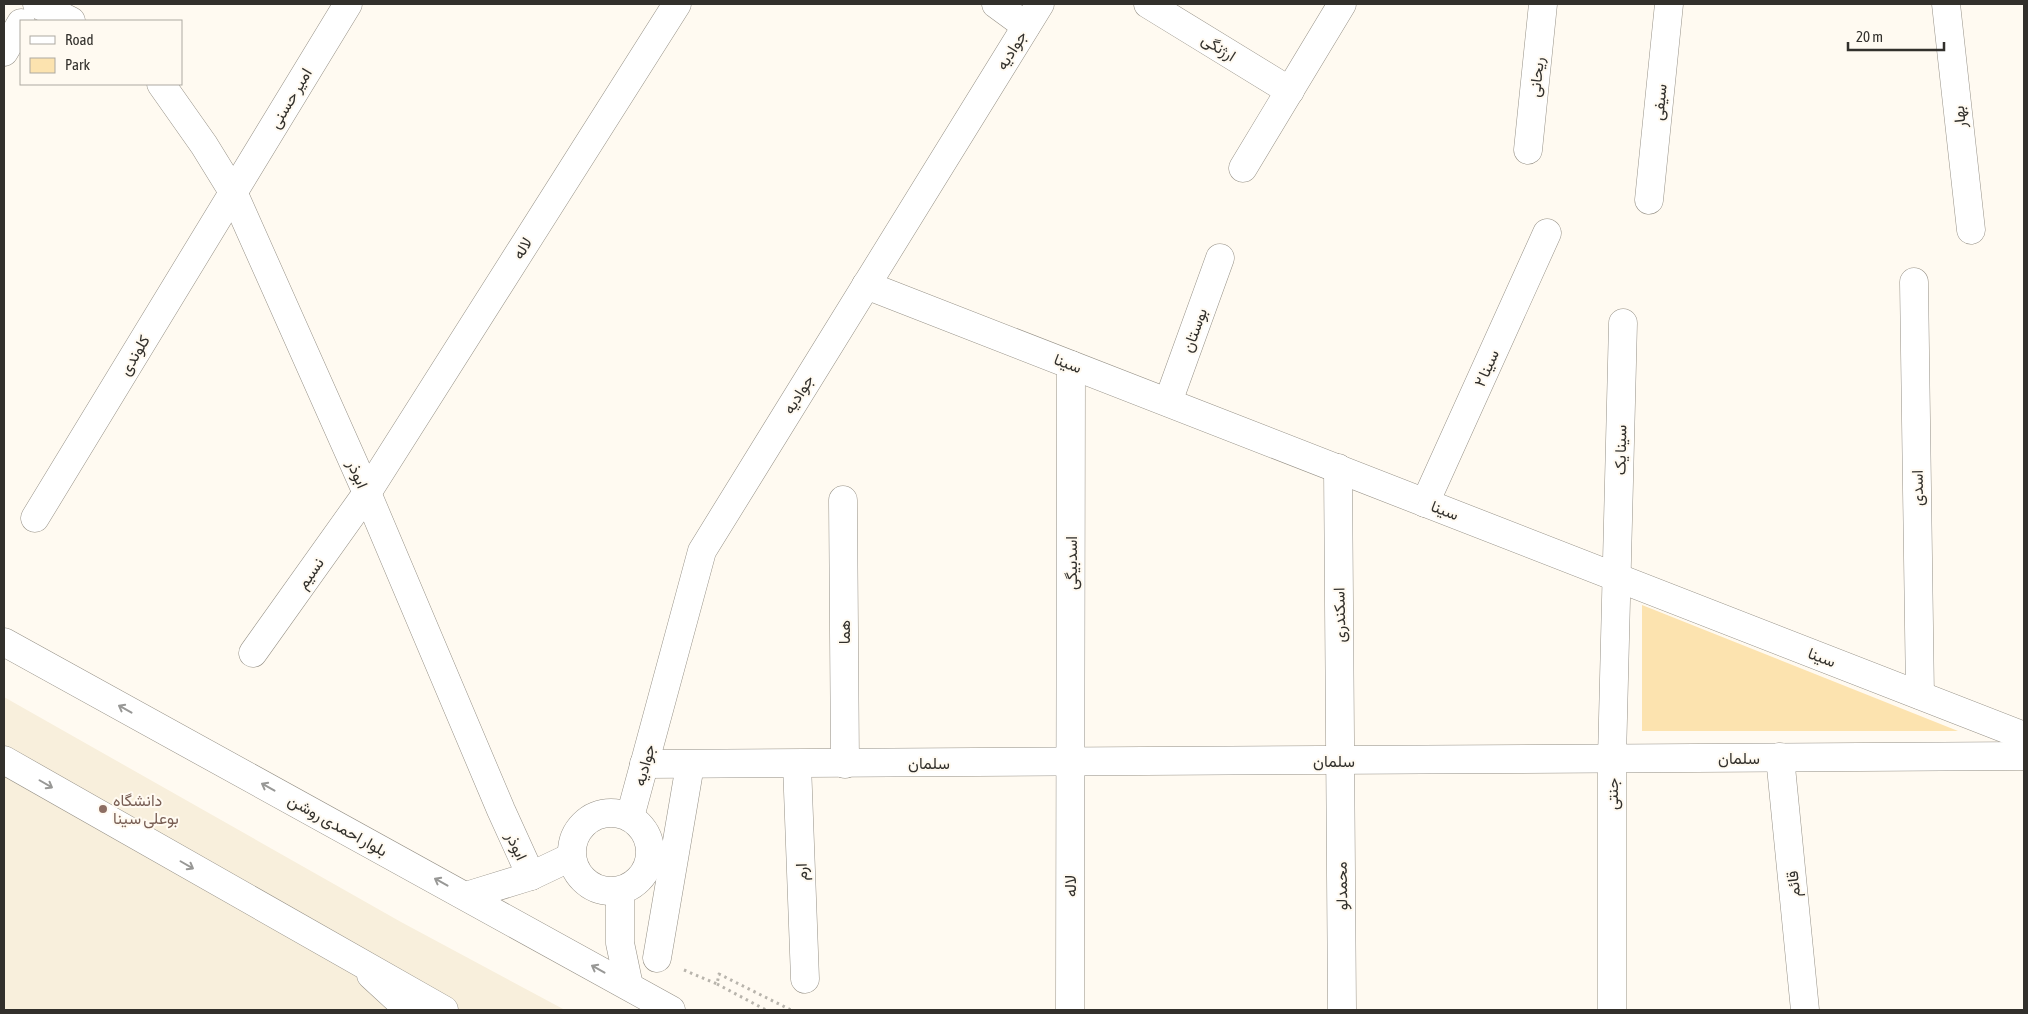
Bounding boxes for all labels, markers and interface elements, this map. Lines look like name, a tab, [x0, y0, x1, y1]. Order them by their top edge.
legend	[20, 20, 182, 85]
scale bar	[1848, 20, 1944, 52]
street label: جوادیه	[992, 27, 1032, 74]
text: 20 m	[1856, 28, 1883, 45]
street label: ارژنگی	[1197, 30, 1239, 66]
text: Road	[65, 31, 94, 48]
text: Park	[65, 56, 90, 73]
street label: ریحانی	[1525, 56, 1549, 98]
street label: امیر حسنی	[265, 65, 317, 132]
street label: سیفی	[1648, 83, 1672, 121]
street label: بهار	[1949, 105, 1971, 130]
street label: لاله	[509, 234, 535, 262]
street label: بوستان	[1178, 305, 1212, 355]
street label: کلوندی	[115, 332, 155, 379]
street label: سینا ۲	[1470, 347, 1503, 390]
street label: سینا	[1051, 350, 1084, 377]
street label: جوادیه	[779, 371, 819, 418]
street label: سینا یک	[1611, 425, 1630, 475]
street label: ابوذر	[342, 456, 372, 492]
street label: اسدی	[1908, 470, 1928, 506]
street label: سینا	[1428, 497, 1461, 524]
street label: اسدبیگی	[1062, 536, 1082, 590]
street label: نسیم	[293, 554, 329, 593]
street label: اسکندری	[1330, 587, 1350, 643]
street label: هما	[835, 620, 853, 644]
street label: سینا	[1805, 644, 1838, 671]
one-way arrow	[118, 704, 133, 714]
street label: جوادیه	[630, 742, 660, 788]
street label: سلمان	[1718, 749, 1760, 768]
street label: سلمان	[1313, 752, 1355, 771]
street label: سلمان	[908, 754, 950, 773]
street label: جنتی	[1603, 778, 1623, 810]
one-way arrow	[38, 780, 53, 790]
one-way arrow	[260, 782, 275, 792]
street label: بلوار احمدی روشن	[284, 790, 391, 861]
place label: دانشگاه بوعلی سینا	[113, 791, 179, 829]
marker: دانشگاه بوعلی سینا	[97, 803, 109, 815]
street label: ابوذر	[501, 828, 531, 864]
one-way arrow	[179, 861, 194, 870]
street label: محمدلو	[1332, 861, 1352, 911]
street label: ارم	[792, 863, 812, 881]
street label: قائم	[1783, 870, 1805, 898]
street label: لاله	[1061, 875, 1079, 897]
one-way arrow	[434, 877, 449, 886]
one-way arrow	[592, 964, 606, 974]

